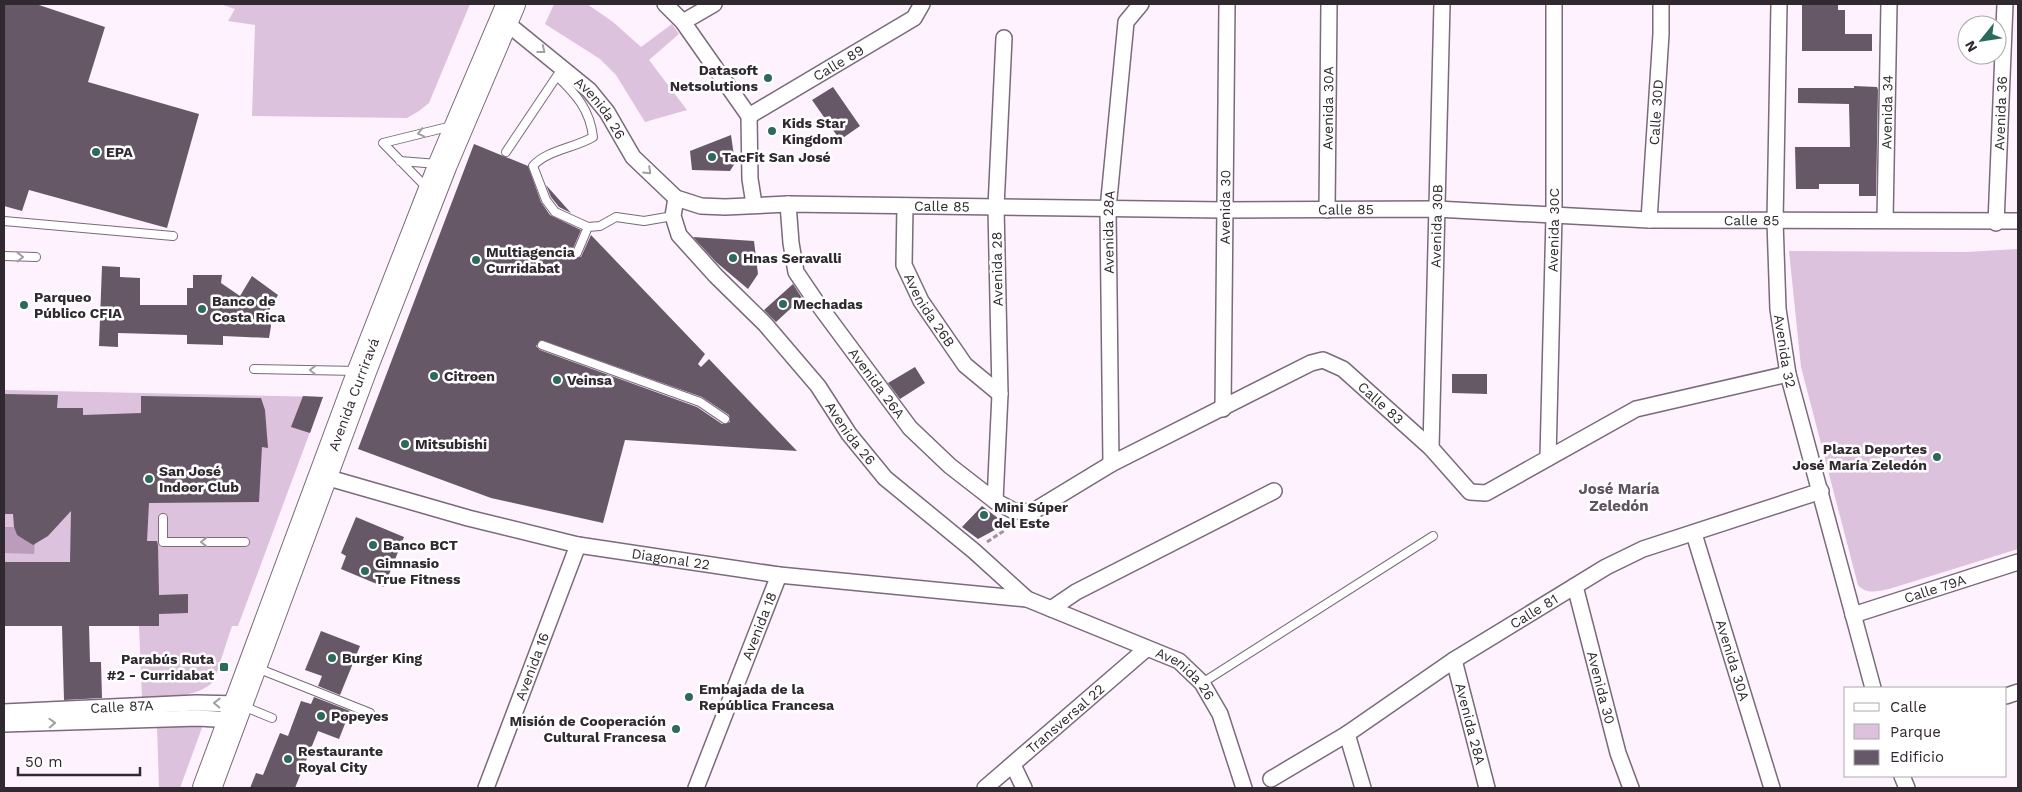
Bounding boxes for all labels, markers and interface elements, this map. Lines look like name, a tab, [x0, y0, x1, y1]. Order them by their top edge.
north arrow	[1957, 15, 2007, 65]
text: N	[1961, 38, 1980, 55]
street label: Calle 89	[810, 42, 867, 84]
one-way arrow	[536, 44, 546, 53]
place label: Datasoft Netsolutions	[670, 62, 759, 94]
street label: Avenida 30A	[1320, 66, 1336, 150]
marker: Datasoft Netsolutions	[762, 72, 774, 84]
street label: Avenida 26	[571, 74, 629, 142]
street label: Avenida 34	[1878, 75, 1896, 149]
street label: Avenida 36	[1991, 76, 2010, 151]
street label: Calle 30D	[1646, 79, 1666, 146]
place label: Kids Star Kingdom	[782, 115, 845, 147]
marker: Kids Star Kingdom	[766, 125, 778, 137]
one-way arrow	[416, 127, 425, 138]
place label: EPA	[106, 144, 133, 160]
marker: EPA	[90, 146, 102, 158]
place label: TacFit San José	[722, 149, 831, 165]
marker: TacFit San José	[706, 151, 718, 163]
one-way arrow	[642, 165, 651, 174]
street label: Avenida 30	[1217, 170, 1233, 244]
street label: Avenida 30B	[1427, 184, 1446, 268]
street label: Avenida 30C	[1545, 188, 1562, 272]
street label: Avenida 28A	[1100, 189, 1118, 274]
street label: Calle 85	[914, 198, 970, 215]
street label: Calle 85	[1318, 201, 1374, 218]
street label: Calle 85	[1724, 212, 1780, 228]
street label: Avenida 28	[988, 232, 1006, 306]
place label: Multiagencia Curridabat	[486, 244, 576, 276]
place label: Hnas Seravalli	[743, 250, 842, 266]
one-way arrow	[16, 251, 24, 262]
marker: Hnas Seravalli	[727, 252, 739, 264]
marker: Multiagencia Curridabat	[470, 254, 482, 266]
street label: Avenida 26B	[901, 271, 958, 350]
place label: Parqueo Público CFIA	[34, 289, 122, 321]
place label: Banco de Costa Rica	[212, 293, 286, 325]
place label: Mechadas	[793, 296, 863, 312]
marker: Mechadas	[777, 298, 789, 310]
marker: Parqueo Público CFIA	[18, 299, 30, 311]
marker: Banco de Costa Rica	[196, 303, 208, 315]
street label: Avenida 32	[1771, 314, 1799, 390]
street label: Avenida Curriravá	[325, 336, 382, 453]
street label: Avenida 26A	[845, 345, 908, 422]
one-way arrow	[309, 365, 317, 375]
place label: Citroen	[444, 368, 495, 384]
marker: Citroen	[428, 370, 440, 382]
place label: Veinsa	[567, 372, 613, 388]
marker: Veinsa	[551, 374, 563, 386]
street label: Calle 83	[1355, 378, 1407, 427]
street label: Avenida 26	[822, 399, 879, 468]
place label: Mitsubishi	[415, 436, 487, 452]
marker: Mitsubishi	[399, 438, 411, 450]
place label: Plaza Deportes José María Zeledón	[1792, 441, 1928, 473]
marker: Plaza Deportes José María Zeledón	[1931, 451, 1943, 463]
place label: San José Indoor Club	[159, 463, 239, 495]
marker: San José Indoor Club	[143, 473, 155, 485]
district label: José María Zeledón	[1579, 480, 1660, 515]
place label: Mini Súper del Este	[994, 499, 1068, 531]
marker: Mini Súper del Este	[978, 509, 990, 521]
one-way arrow	[200, 537, 208, 547]
place label: Banco BCT	[383, 537, 458, 553]
marker: Banco BCT	[367, 539, 379, 551]
street label: Diagonal 22	[630, 545, 711, 573]
place label: Gimnasio True Fitness	[375, 555, 461, 587]
marker: Gimnasio True Fitness	[359, 565, 371, 577]
street label: Calle 79A	[1902, 571, 1968, 606]
street label: Avenida 18	[739, 590, 780, 662]
street label: Calle 81	[1507, 590, 1561, 632]
street label: Avenida 30A	[1713, 618, 1753, 703]
street label: Avenida 16	[512, 630, 552, 703]
street label: Avenida 26	[1153, 644, 1218, 703]
place label: Burger King	[342, 650, 422, 666]
street label: Avenida 30	[1584, 650, 1618, 726]
place label: Parabús Ruta #2 - Curridabat	[107, 651, 215, 683]
marker: Burger King	[326, 652, 338, 664]
marker: Parabús Ruta #2 - Curridabat	[218, 661, 230, 673]
place label: Embajada de la República Francesa	[699, 681, 835, 713]
street label: Transversal 22	[1023, 681, 1108, 757]
street label: Avenida 28A	[1452, 681, 1489, 766]
legend	[1844, 687, 2007, 777]
marker: Embajada de la República Francesa	[683, 691, 695, 703]
street label: Calle 87A	[90, 697, 154, 716]
one-way arrow	[213, 698, 221, 708]
text: Calle	[1890, 698, 1927, 716]
place label: Popeyes	[331, 708, 389, 724]
marker: Popeyes	[315, 710, 327, 722]
place label: Misión de Cooperación Cultural Francesa	[509, 713, 667, 745]
one-way arrow	[49, 718, 57, 728]
marker: Misión de Cooperación Cultural Francesa	[670, 723, 682, 735]
text: Parque	[1890, 723, 1941, 741]
place label: Restaurante Royal City	[298, 743, 383, 775]
scale bar	[18, 744, 140, 776]
text: Edificio	[1890, 748, 1944, 766]
text: 50 m	[25, 753, 62, 771]
marker: Restaurante Royal City	[282, 753, 294, 765]

